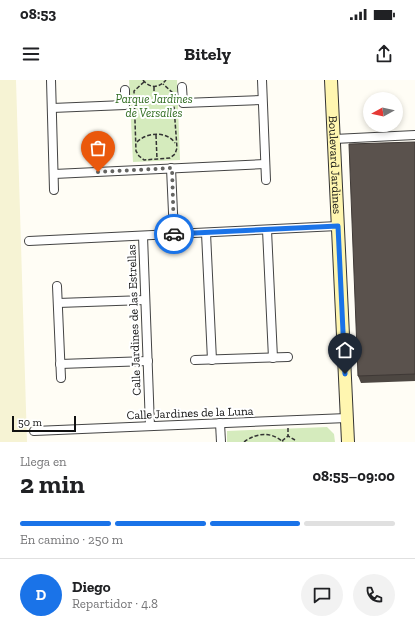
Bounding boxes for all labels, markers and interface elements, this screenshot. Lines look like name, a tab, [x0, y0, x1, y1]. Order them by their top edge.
text: 08:53	[20, 5, 56, 23]
icon: menu	[20, 43, 42, 65]
text: Bitely	[184, 43, 231, 65]
icon: share	[373, 43, 395, 65]
park label: Parque Jardines de Versalles	[115, 92, 193, 120]
north arrow	[363, 92, 403, 132]
map controls	[363, 92, 403, 132]
street label: Boulevard Jardines	[326, 115, 344, 214]
pin	[81, 131, 115, 172]
icon: bag	[87, 137, 109, 159]
courier	[154, 214, 194, 254]
icon: car	[163, 223, 185, 245]
street label: Calle Jardines de las Estrellas	[124, 244, 144, 396]
pin	[328, 333, 362, 374]
icon: home	[334, 339, 356, 361]
street label: Calle Jardines de la Luna	[126, 404, 254, 422]
scale bar	[12, 414, 76, 433]
text: 50 m	[18, 416, 42, 429]
text: Llega en	[20, 454, 67, 469]
text: 08:55–09:00	[312, 467, 395, 485]
text: 2 min	[20, 468, 85, 500]
text: En camino · 250 m	[20, 532, 123, 547]
button: chat	[301, 574, 343, 616]
button: phone	[353, 574, 395, 616]
text: Diego	[72, 578, 111, 596]
text: D	[36, 586, 46, 604]
text: Repartidor · 4.8	[72, 596, 158, 611]

